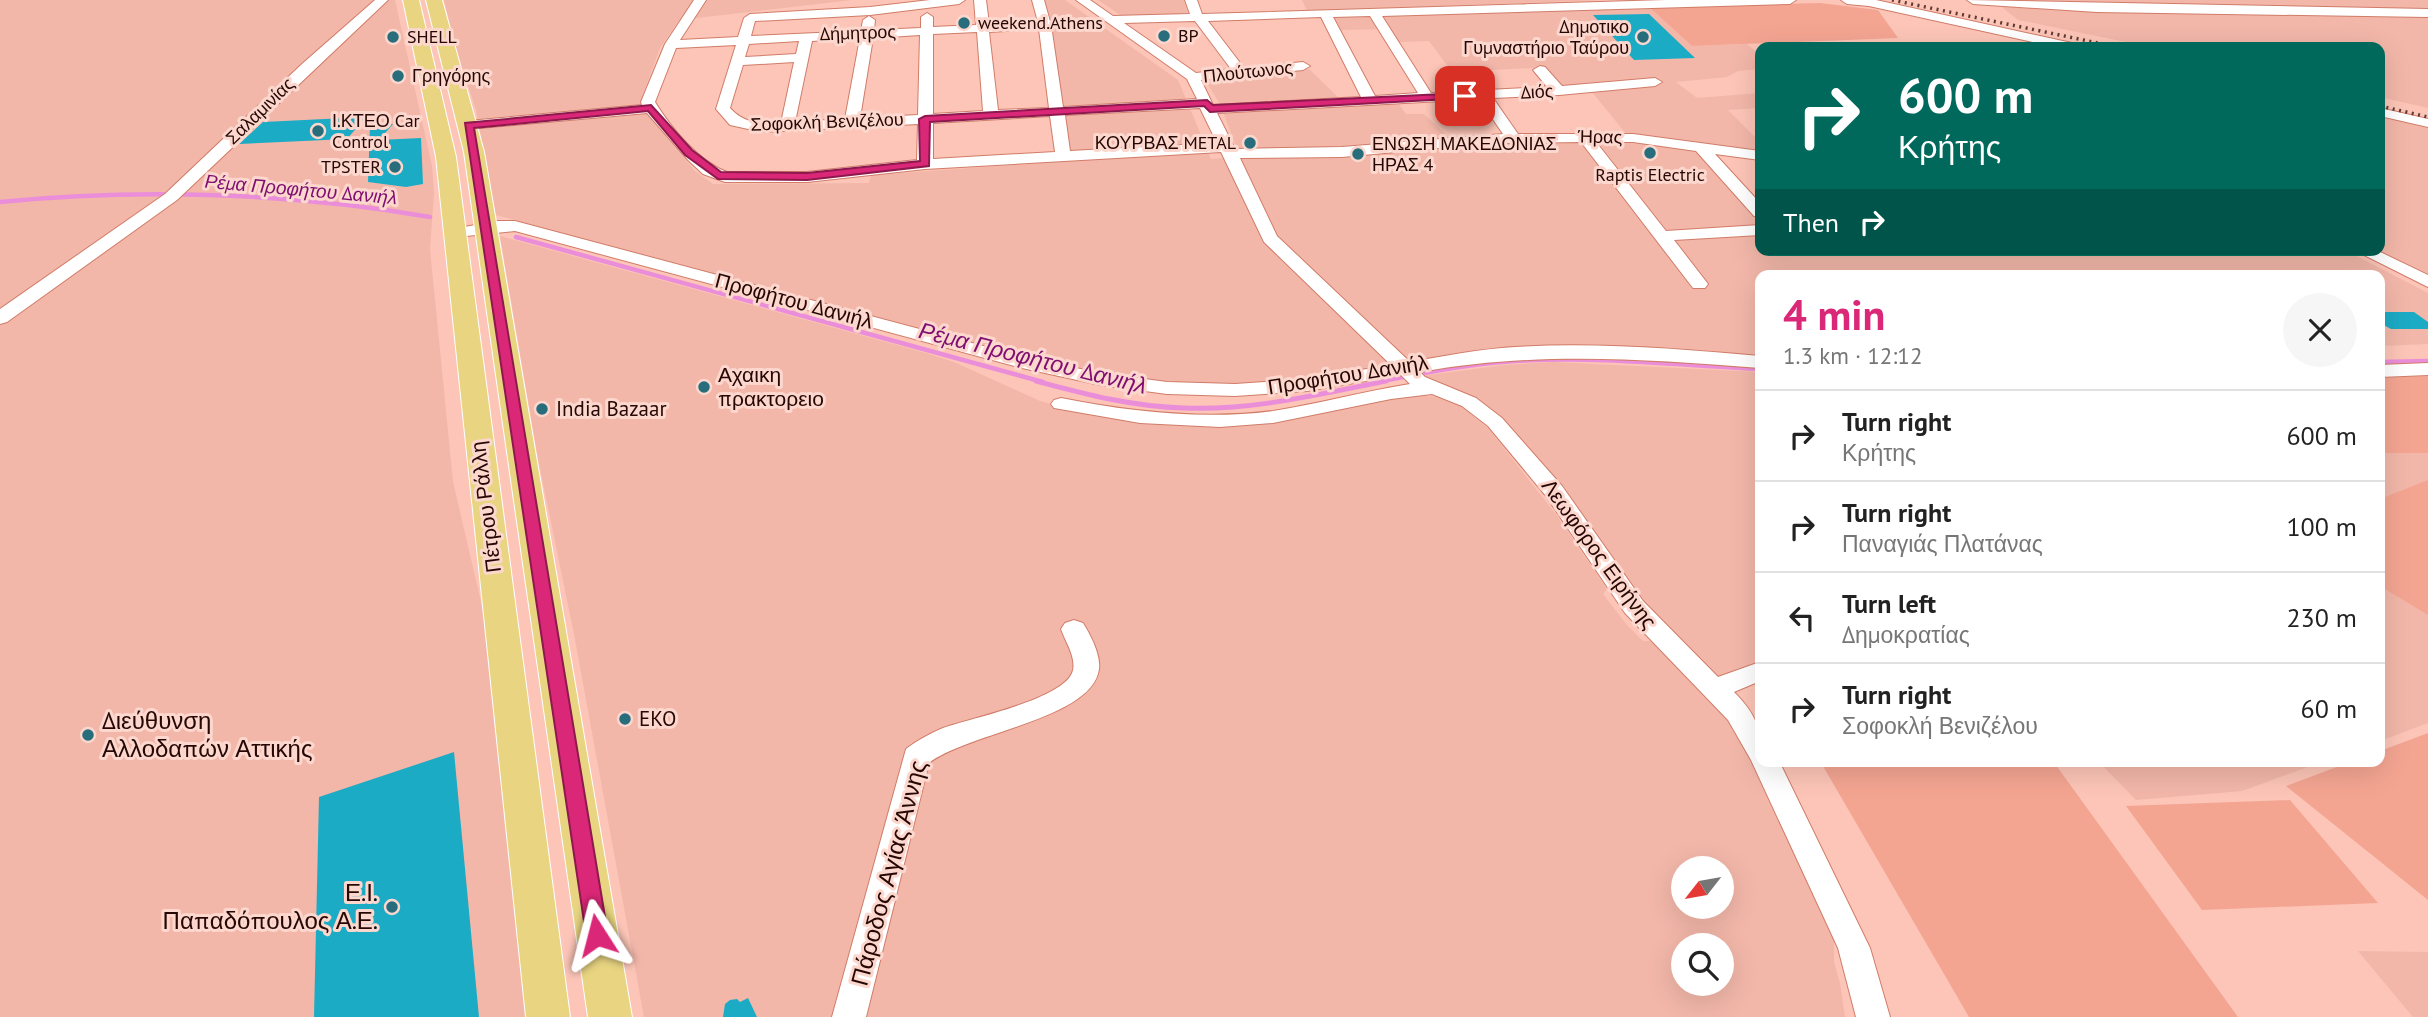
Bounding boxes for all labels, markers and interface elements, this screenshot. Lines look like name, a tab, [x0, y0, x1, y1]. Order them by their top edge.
place label: weekend.Athens	[978, 11, 1103, 34]
marker: weekend.Athens	[956, 15, 972, 31]
place label: Δημοτικο Γυμναστήριο Ταύρου	[1463, 15, 1629, 59]
street label: Δήμητρος	[819, 20, 897, 45]
place label: BP	[1178, 24, 1199, 47]
place label: SHELL	[407, 25, 457, 48]
marker: BP	[1156, 28, 1172, 44]
marker: SHELL	[385, 29, 401, 45]
marker: Δημοτικο Γυμναστήριο Ταύρου	[1635, 29, 1651, 45]
street label: Πλούτωνος	[1202, 55, 1294, 88]
text: 600 m	[1898, 63, 2033, 127]
place label: Γρηγόρης	[412, 64, 490, 87]
pin	[1435, 66, 1495, 126]
marker: Γρηγόρης	[390, 68, 406, 84]
icon: right	[1783, 70, 1874, 161]
street label: Σαλαμινίας	[220, 72, 299, 149]
icon: arrive	[1446, 77, 1484, 115]
street label: Διός	[1520, 79, 1554, 104]
street label: Σοφοκλή Βενιζέλου	[750, 107, 904, 136]
place label: Ι.ΚΤΕΟ Car Control	[332, 109, 420, 153]
marker: Ι.ΚΤΕΟ Car Control	[310, 123, 326, 139]
street label: Ήρας	[1577, 125, 1623, 148]
text: Κρήτης	[1898, 125, 2001, 167]
place label: ΚΟΥΡΒΑΣ METAL	[1095, 131, 1236, 154]
place label: ΕΝΩΣΗ ΜΑΚΕΔΟΝΙΑΣ ΗΡΑΣ 4	[1372, 132, 1557, 176]
marker: ΚΟΥΡΒΑΣ METAL	[1242, 135, 1258, 151]
marker: Raptis Electric	[1642, 145, 1658, 161]
marker: ΕΝΩΣΗ ΜΑΚΕΔΟΝΙΑΣ ΗΡΑΣ 4	[1350, 146, 1366, 162]
place label: TPSTER	[321, 155, 381, 178]
marker: TPSTER	[387, 159, 403, 175]
place label: Raptis Electric	[1595, 163, 1705, 186]
water label: Ρέμα Προφήτου Δανιήλ	[204, 169, 398, 209]
icon: right	[1853, 203, 1891, 241]
text: Then	[1783, 206, 1839, 239]
street label: Προφήτου Δανιήλ	[712, 266, 876, 335]
text: 4 min	[1783, 287, 1885, 342]
button: close	[2283, 293, 2357, 367]
water label: Ρέμα Προφήτου Δανιήλ	[916, 315, 1150, 400]
text: 1.3 km · 12:12	[1783, 341, 1922, 370]
street label: Προφήτου Δανιήλ	[1266, 348, 1431, 401]
place label: Αχαικη πρακτορειο	[718, 361, 824, 412]
marker: Αχαικη πρακτορειο	[696, 379, 712, 395]
place label: India Bazaar	[556, 395, 667, 422]
marker: India Bazaar	[534, 401, 550, 417]
text: Turn right	[1842, 405, 1951, 438]
icon: right	[1783, 417, 1821, 455]
text: 600 m	[2286, 419, 2357, 452]
text: Κρήτης	[1842, 438, 1916, 467]
street label: Πέτρου Ράλλη	[464, 440, 507, 574]
street label: Λεωφόρος Ειρήνης	[1536, 473, 1663, 634]
text: Turn right	[1842, 496, 1951, 529]
icon: right	[1783, 508, 1821, 546]
text: 100 m	[2286, 510, 2357, 543]
text: Παναγιάς Πλατάνας	[1842, 529, 2043, 558]
text: Turn left	[1842, 587, 1936, 620]
icon: left	[1783, 599, 1821, 637]
text: 230 m	[2286, 601, 2357, 634]
text: Δημοκρατίας	[1842, 620, 1970, 649]
text: Turn right	[1842, 678, 1951, 711]
icon: right	[1783, 690, 1821, 728]
text: 60 m	[2301, 692, 2357, 725]
place label: Διεύθυνση Αλλοδαπών Αττικής	[102, 705, 313, 764]
place label: EKO	[639, 705, 676, 732]
marker: EKO	[617, 711, 633, 727]
text: Σοφοκλή Βενιζέλου	[1842, 711, 2038, 740]
marker: Διεύθυνση Αλλοδαπών Αττικής	[80, 727, 96, 743]
street label: Πάροδος Αγίας Άννης	[844, 757, 934, 989]
north arrow	[1671, 856, 1734, 919]
map controls	[1671, 856, 1734, 996]
place label: Ε.Ι. Παπαδόπουλος Α.Ε.	[163, 877, 378, 936]
position arrow	[560, 898, 634, 972]
marker: Ε.Ι. Παπαδόπουλος Α.Ε.	[384, 899, 400, 915]
button: search	[1671, 933, 1734, 996]

